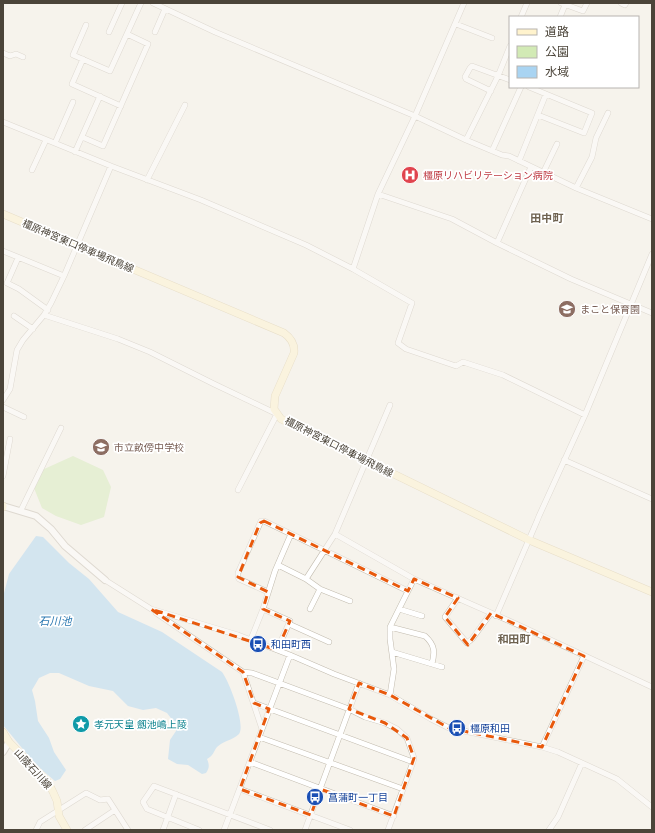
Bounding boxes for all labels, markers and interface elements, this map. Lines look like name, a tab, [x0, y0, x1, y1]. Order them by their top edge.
legend	[509, 16, 639, 88]
text: 道路	[545, 24, 569, 40]
text: 公園	[545, 44, 569, 60]
text: 水域	[545, 64, 569, 80]
hospital icon: 橿原リハビリテーション病院	[400, 165, 420, 185]
place label: 橿原リハビリテーション病院	[423, 169, 553, 182]
district label: 田中町	[531, 211, 564, 225]
street label: 橿原神宮東口停車場飛鳥線	[20, 217, 136, 275]
school or university icon: まこと保育園	[557, 299, 577, 319]
place label: まこと保育園	[580, 303, 640, 316]
street label: 橿原神宮東口停車場飛鳥線	[283, 414, 395, 480]
school or university icon: 市立畝傍中学校	[91, 437, 111, 457]
place label: 市立畝傍中学校	[114, 441, 184, 454]
water label: 石川池	[39, 614, 72, 628]
district label: 和田町	[498, 632, 531, 646]
bus stop icon: 和田町西	[248, 634, 268, 654]
place label: 和田町西	[271, 638, 311, 651]
place icon: 孝元天皇 劔池嶋上陵	[71, 714, 91, 734]
place label: 孝元天皇 劔池嶋上陵	[94, 718, 187, 731]
bus stop icon: 橿原和田	[447, 718, 467, 738]
place label: 橿原和田	[470, 722, 510, 735]
street label: 山陵石川線	[11, 746, 55, 792]
bus stop icon: 菖蒲町一丁目	[305, 787, 325, 807]
place label: 菖蒲町一丁目	[328, 791, 388, 804]

